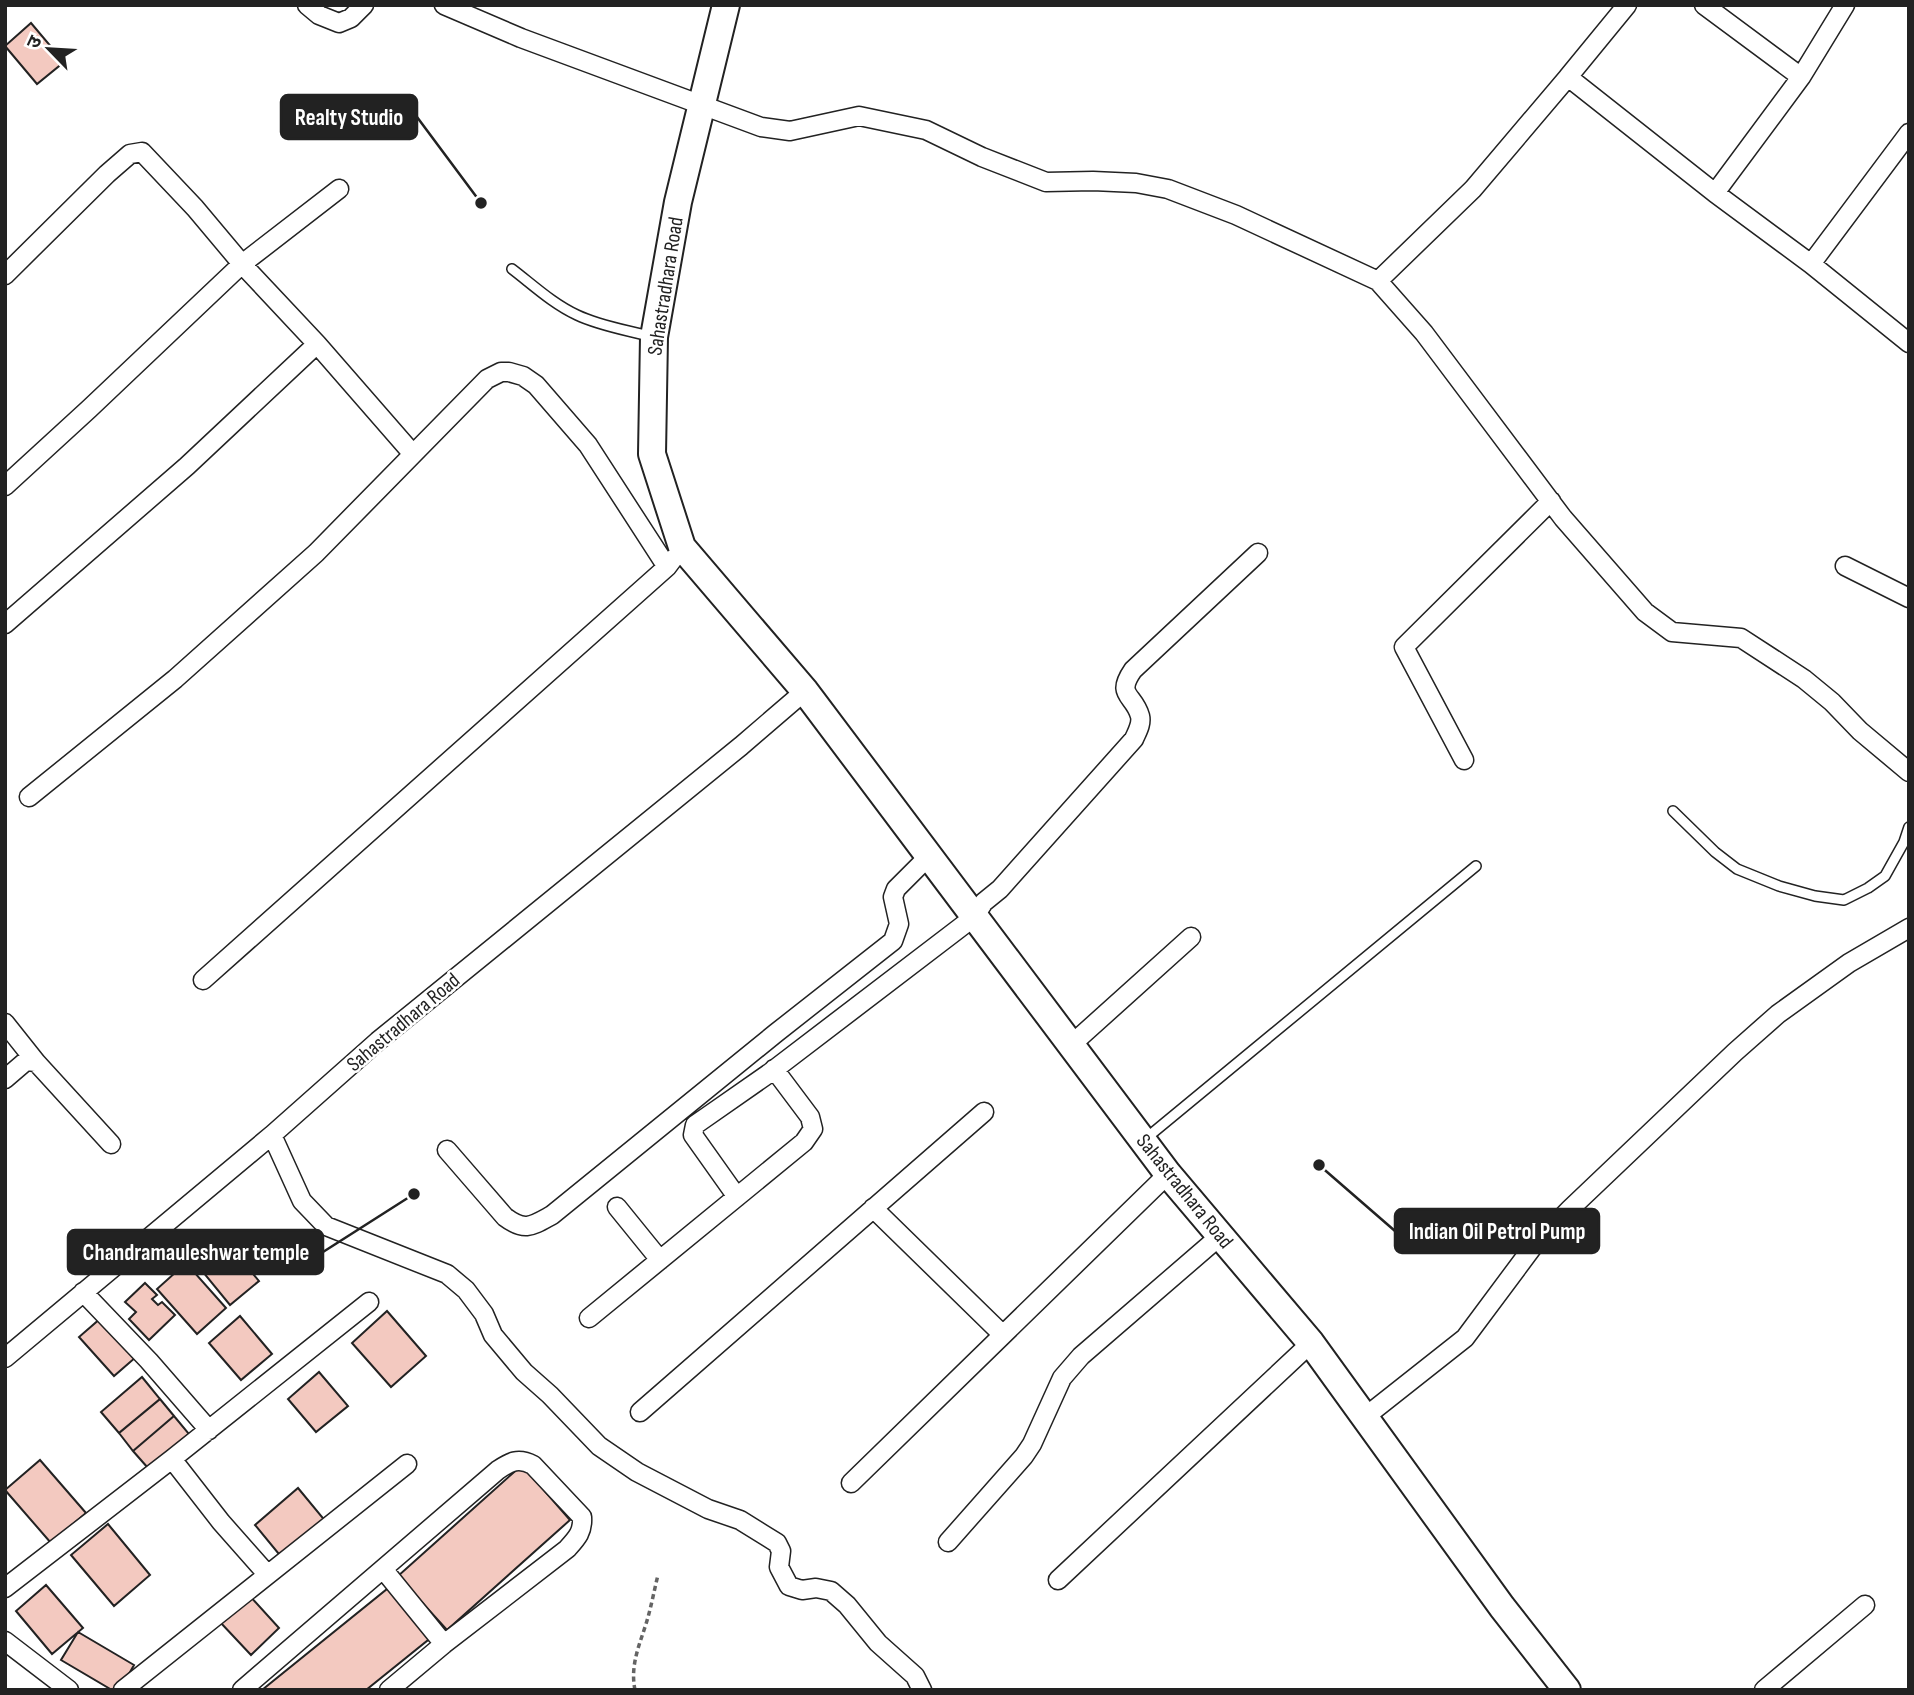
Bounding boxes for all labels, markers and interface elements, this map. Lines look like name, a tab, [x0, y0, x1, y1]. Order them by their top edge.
north arrow	[14, 14, 84, 84]
text: उ	[22, 32, 48, 52]
callout: Realty Studio	[281, 95, 417, 139]
text: Realty Studio	[295, 104, 403, 132]
street label: Sahastradhara Road	[642, 215, 689, 357]
street label: Sahastradhara Road	[342, 968, 465, 1077]
street label: Sahastradhara Road	[1131, 1129, 1238, 1254]
callout: Indian Oil Petrol Pump	[1395, 1209, 1599, 1253]
text: Indian Oil Petrol Pump	[1409, 1218, 1585, 1246]
callout: Chandramauleshwar temple	[68, 1230, 323, 1274]
text: Chandramauleshwar temple	[83, 1239, 309, 1267]

